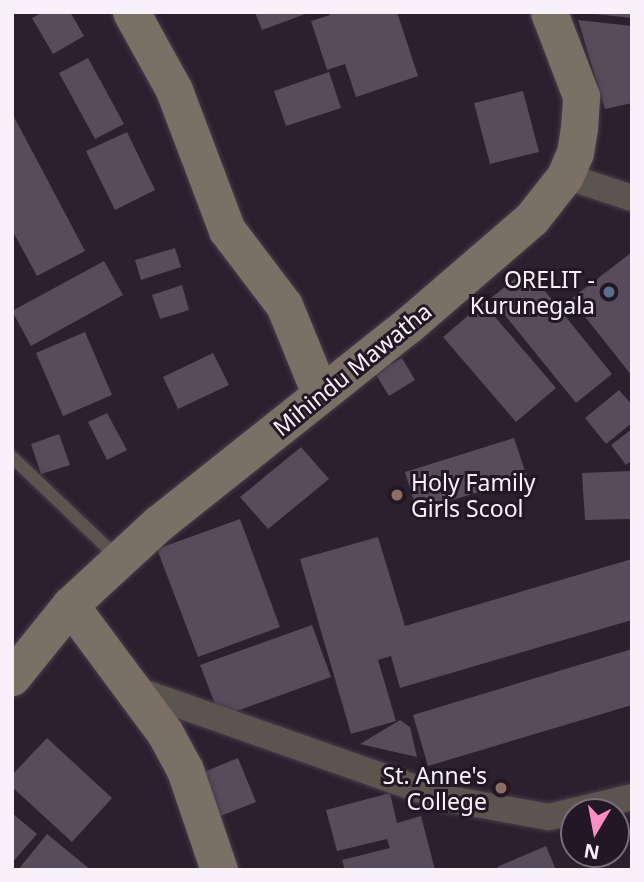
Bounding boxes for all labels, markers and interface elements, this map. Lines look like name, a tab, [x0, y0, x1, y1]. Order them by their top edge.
place label: ORELIT - Kurunegala	[470, 265, 595, 319]
marker: ORELIT - Kurunegala	[601, 284, 617, 300]
street label: Mihindu Mawatha	[267, 297, 437, 441]
place label: Holy Family Girls Scool	[411, 468, 536, 522]
marker: Holy Family Girls Scool	[389, 487, 405, 503]
place label: St. Anne's College	[383, 761, 487, 815]
marker: St. Anne's College	[493, 780, 509, 796]
north arrow	[560, 798, 630, 868]
text: N	[582, 838, 602, 866]

